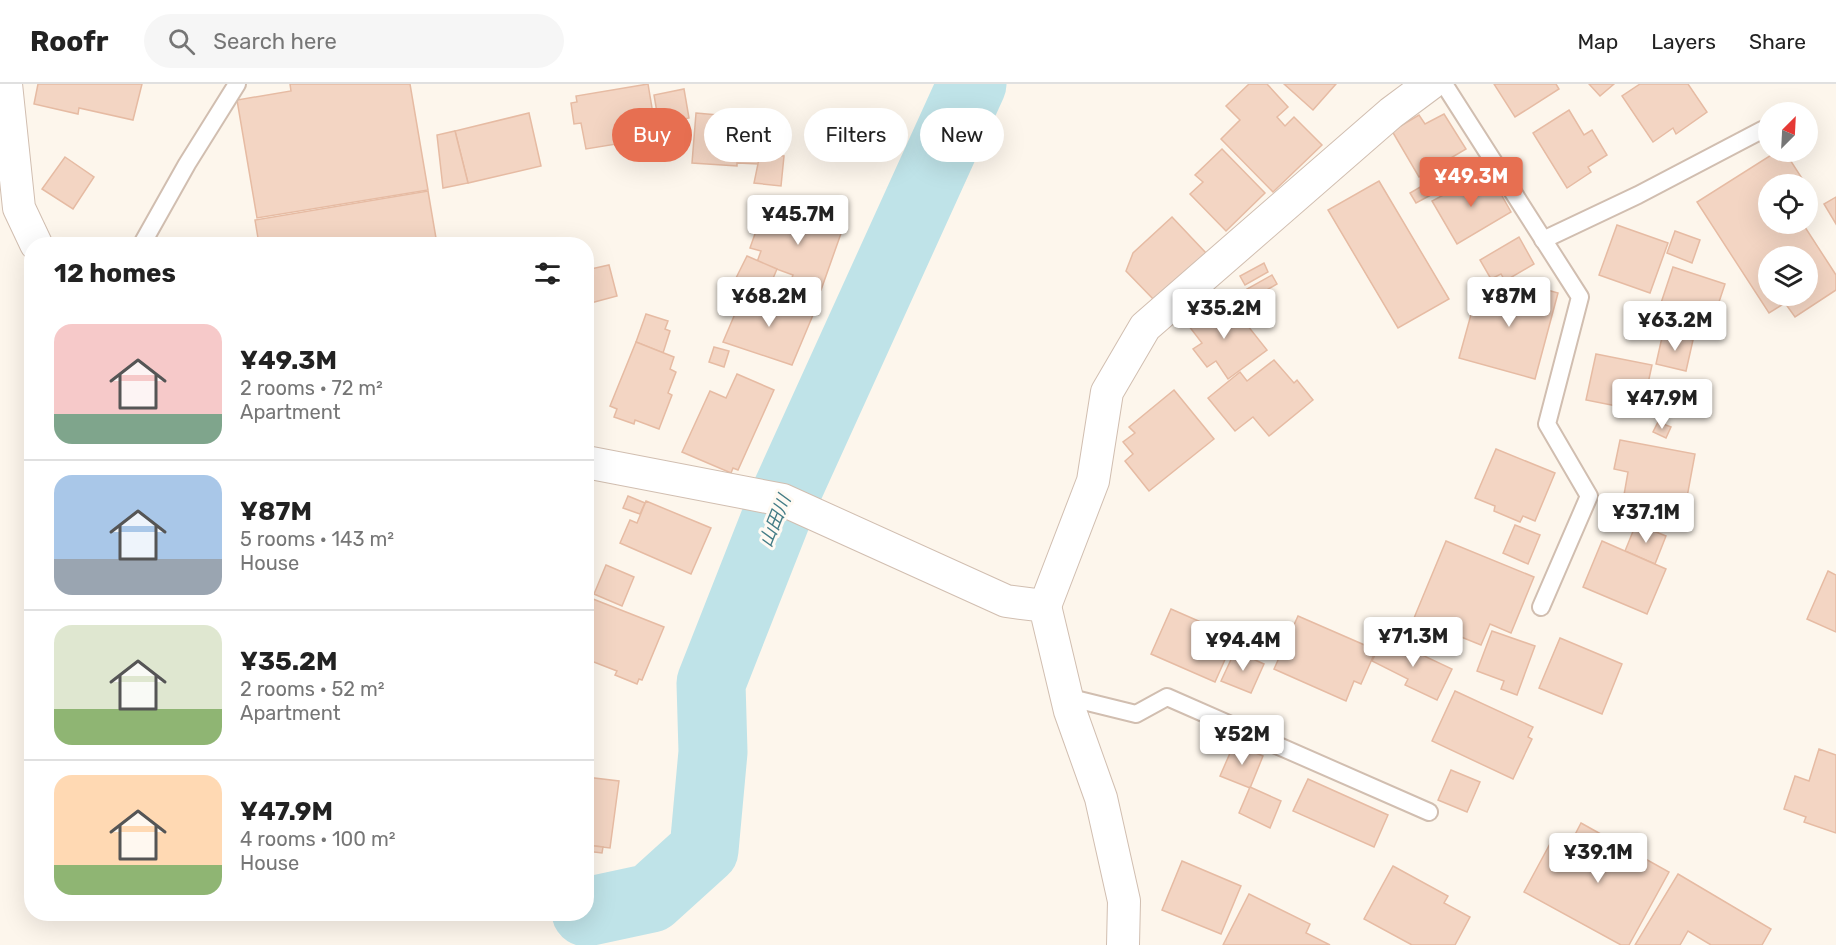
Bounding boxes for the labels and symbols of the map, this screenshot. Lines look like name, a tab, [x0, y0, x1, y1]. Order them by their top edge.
north arrow	[1758, 102, 1818, 162]
pin: ¥49.3M	[1422, 157, 1520, 208]
pin: ¥45.7M	[749, 195, 847, 246]
pin: ¥68.2M	[720, 277, 818, 328]
pin: ¥87M	[1473, 277, 1545, 328]
pin: ¥35.2M	[1175, 289, 1273, 340]
pin: ¥63.2M	[1626, 301, 1724, 352]
pin: ¥47.9M	[1613, 379, 1711, 430]
water label: 山田川	[755, 490, 796, 550]
pin: ¥37.1M	[1597, 493, 1695, 544]
pin: ¥71.3M	[1364, 617, 1462, 668]
pin: ¥94.4M	[1194, 621, 1292, 672]
pin: ¥52M	[1206, 715, 1278, 766]
pin: ¥39.1M	[1549, 833, 1647, 884]

